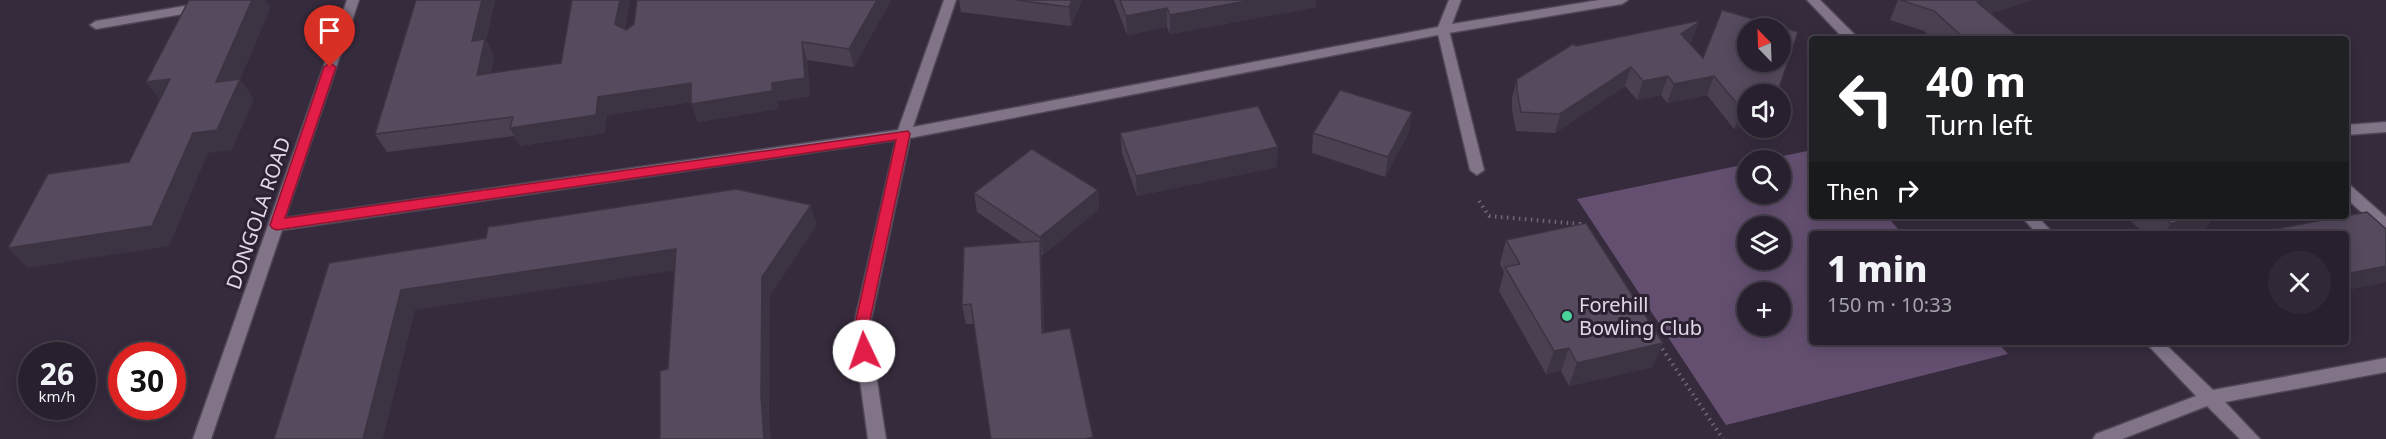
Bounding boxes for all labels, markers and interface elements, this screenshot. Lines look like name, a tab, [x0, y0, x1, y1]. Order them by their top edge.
pin	[304, 5, 355, 67]
icon: arrive	[313, 14, 346, 47]
north arrow	[1737, 18, 1791, 72]
map controls	[1737, 18, 1791, 336]
text: 40 m	[1926, 52, 2026, 109]
icon: left	[1827, 60, 1905, 138]
button: sound	[1737, 84, 1791, 138]
text: Turn left	[1926, 106, 2032, 143]
street label: DONGOLA ROAD	[219, 133, 297, 293]
button: search	[1737, 150, 1791, 204]
icon: right	[1891, 174, 1924, 207]
text: Then	[1827, 176, 1879, 206]
button: layers	[1737, 216, 1791, 270]
text: 1 min	[1827, 244, 1928, 293]
button: close	[2268, 251, 2331, 314]
button: +	[1737, 282, 1791, 336]
place label: Forehill Bowling Club	[1579, 291, 1702, 341]
text: 150 m · 10:33	[1827, 291, 1952, 318]
marker: Forehill Bowling Club	[1560, 309, 1574, 323]
position arrow	[832, 319, 896, 383]
speed limit sign: 30	[108, 342, 186, 420]
text: 26	[40, 353, 74, 394]
text: km/h	[39, 386, 75, 406]

